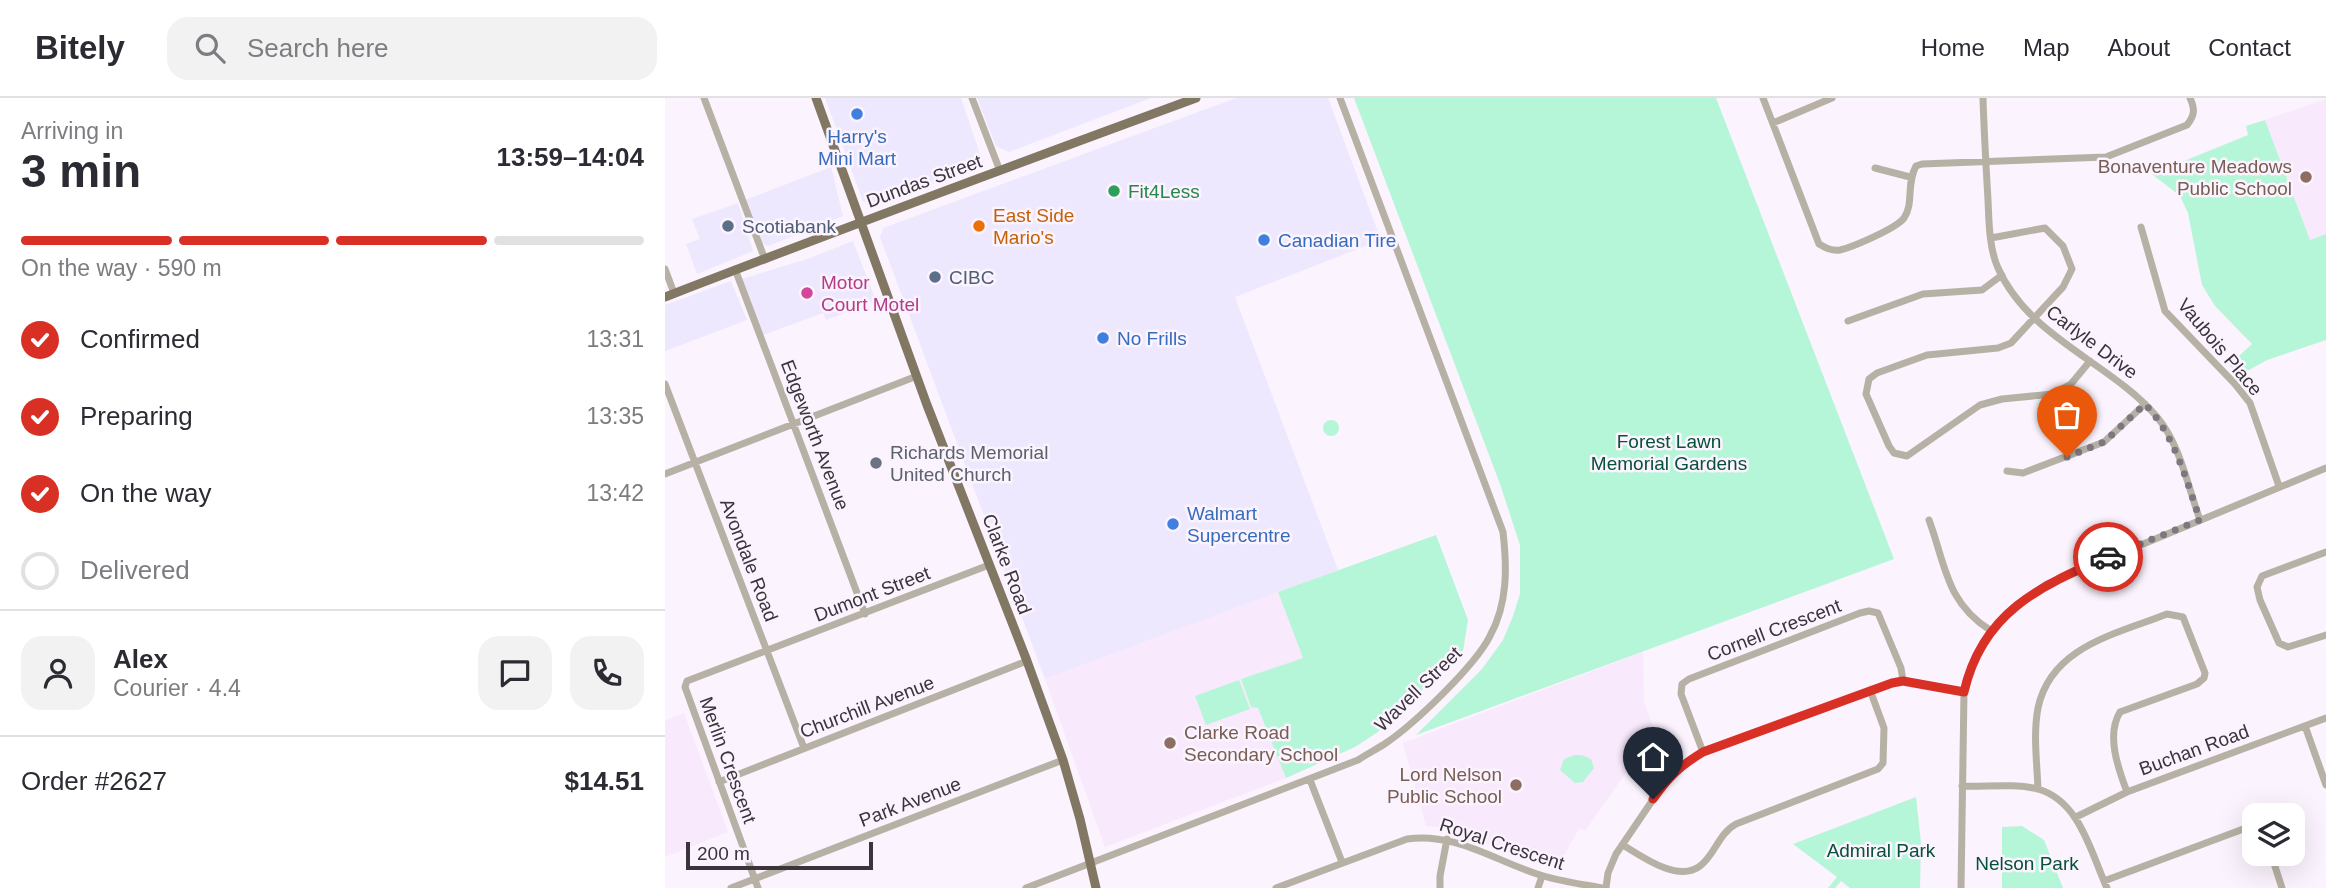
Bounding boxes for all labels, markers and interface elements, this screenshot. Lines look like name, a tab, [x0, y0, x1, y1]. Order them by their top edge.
search box	[167, 17, 657, 80]
text: Bitely	[35, 29, 125, 66]
icon: search	[191, 29, 229, 67]
text: Search here	[247, 33, 389, 63]
text: Home	[1921, 34, 1985, 61]
text: Map	[2023, 34, 2070, 61]
text: About	[2108, 34, 2170, 61]
text: Contact	[2208, 34, 2291, 61]
marker: Harry's Mini Mart	[849, 106, 865, 122]
text: Arriving in	[21, 118, 123, 144]
place label: Harry's Mini Mart	[818, 126, 897, 169]
text: 13:59–14:04	[497, 142, 644, 172]
text: 3 min	[21, 145, 141, 197]
street label: Dundas Street	[863, 150, 985, 212]
place label: Bonaventure Meadows Public School	[2098, 156, 2292, 199]
marker: Bonaventure Meadows Public School	[2298, 169, 2314, 185]
place label: Fit4Less	[1128, 181, 1200, 202]
marker: Fit4Less	[1106, 183, 1122, 199]
place label: East Side Mario's	[993, 205, 1074, 248]
place label: Scotiabank	[742, 216, 837, 237]
marker: Scotiabank	[720, 218, 736, 234]
marker: East Side Mario's	[971, 218, 987, 234]
place label: Canadian Tire	[1278, 230, 1396, 251]
marker: Canadian Tire	[1256, 232, 1272, 248]
text: On the way · 590 m	[21, 255, 222, 281]
place label: CIBC	[949, 267, 994, 288]
marker: CIBC	[927, 269, 943, 285]
place label: Motor Court Motel	[821, 272, 919, 315]
marker: Motor Court Motel	[799, 285, 815, 301]
street label: Vaubois Place	[2173, 294, 2267, 400]
street label: Carlyle Drive	[2042, 301, 2142, 383]
icon: check	[21, 321, 59, 359]
text: Confirmed	[80, 324, 200, 354]
text: 13:31	[586, 326, 644, 352]
place label: No Frills	[1117, 328, 1187, 349]
marker: No Frills	[1095, 330, 1111, 346]
street label: Edgeworth Avenue	[777, 357, 853, 513]
pin	[2037, 385, 2097, 457]
icon: bag	[2048, 396, 2086, 434]
icon: check	[21, 398, 59, 436]
text: Preparing	[80, 401, 193, 431]
text: 13:35	[586, 403, 644, 429]
park label: Forest Lawn Memorial Gardens	[1591, 431, 1747, 474]
place label: Richards Memorial United Church	[890, 442, 1048, 485]
marker: Richards Memorial United Church	[868, 455, 884, 471]
icon: check	[21, 475, 59, 513]
text: On the way	[80, 478, 212, 508]
text: 13:42	[586, 480, 644, 506]
street label: Avondale Road	[716, 496, 782, 624]
place label: Walmart Supercentre	[1187, 503, 1291, 546]
street label: Clarke Road	[978, 511, 1036, 617]
marker: Walmart Supercentre	[1165, 516, 1181, 532]
courier	[2073, 522, 2143, 592]
icon: car	[2089, 538, 2127, 576]
text: Delivered	[80, 555, 190, 585]
street label: Dumont Street	[811, 562, 934, 626]
street label: Cornell Crescent	[1704, 595, 1844, 665]
button: person	[21, 636, 95, 710]
button: chat	[478, 636, 552, 710]
button: phone	[570, 636, 644, 710]
street label: Wavell Street	[1370, 642, 1466, 736]
text: Alex	[113, 644, 168, 674]
street label: Churchill Avenue	[797, 672, 937, 742]
text: Courier · 4.4	[113, 675, 241, 701]
street label: Merlin Crescent	[695, 694, 761, 827]
street label: Buchan Road	[2136, 720, 2252, 780]
place label: Clarke Road Secondary School	[1184, 722, 1338, 765]
pin	[1623, 727, 1683, 799]
marker: Clarke Road Secondary School	[1162, 735, 1178, 751]
icon: home	[1634, 738, 1672, 776]
place label: Lord Nelson Public School	[1387, 764, 1502, 807]
text: Order #2627	[21, 766, 167, 796]
text: $14.51	[564, 766, 644, 796]
street label: Park Avenue	[856, 773, 964, 831]
marker: Lord Nelson Public School	[1508, 777, 1524, 793]
map controls	[2242, 803, 2305, 866]
button: layers	[2242, 803, 2305, 866]
street label: Royal Crescent	[1437, 814, 1568, 874]
scale bar	[686, 839, 873, 871]
park label: Admiral Park	[1827, 840, 1936, 861]
text: 200 m	[697, 843, 750, 864]
park label: Nelson Park	[1975, 853, 2079, 874]

